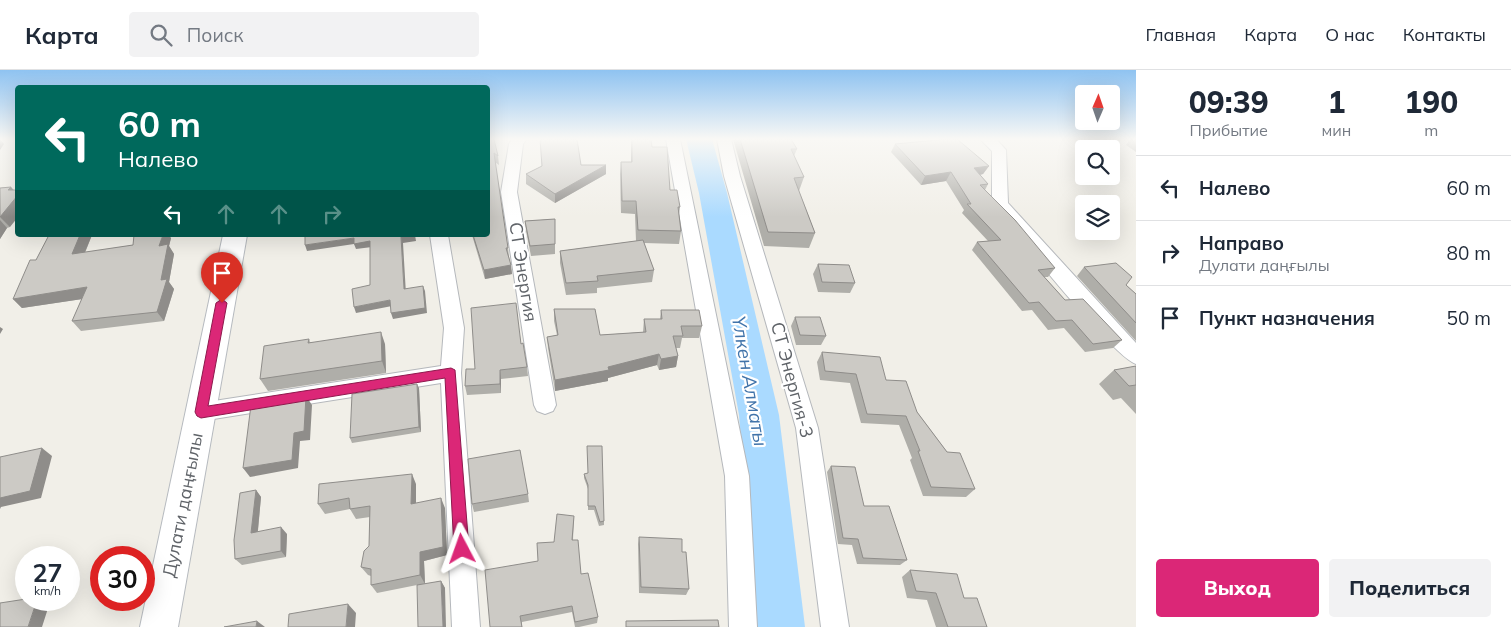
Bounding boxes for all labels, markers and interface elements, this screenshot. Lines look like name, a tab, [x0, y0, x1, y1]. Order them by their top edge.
search box	[129, 12, 479, 57]
text: Карта	[25, 20, 99, 50]
icon: search	[147, 21, 175, 49]
text: Поиск	[187, 23, 244, 47]
text: Главная	[1146, 23, 1216, 46]
text: Карта	[1244, 23, 1297, 46]
text: О нас	[1325, 23, 1375, 46]
text: Контакты	[1403, 23, 1486, 46]
text: 09:39	[1189, 83, 1269, 121]
text: 1	[1327, 83, 1345, 121]
text: 190	[1404, 83, 1458, 121]
north arrow	[1075, 85, 1120, 130]
map controls	[1075, 85, 1120, 240]
text: 60 m	[118, 102, 201, 146]
icon: left	[35, 105, 100, 170]
text: Прибытие	[1190, 120, 1268, 140]
text: мин	[1321, 120, 1351, 140]
text: m	[1424, 120, 1438, 140]
button: search	[1075, 140, 1120, 185]
text: Налево	[118, 145, 198, 173]
icon: left	[1156, 174, 1184, 202]
text: Налево	[1199, 176, 1271, 200]
text: 60 m	[1447, 176, 1491, 200]
button: layers	[1075, 195, 1120, 240]
icon: left	[159, 200, 187, 228]
icon: ahead	[212, 200, 240, 228]
icon: ahead	[265, 200, 293, 228]
icon: right	[318, 200, 346, 228]
street label: СТ Энергия	[504, 221, 543, 323]
text: Направо	[1199, 231, 1284, 255]
icon: right	[1156, 239, 1184, 267]
text: 80 m	[1447, 241, 1491, 265]
pin	[201, 252, 243, 303]
text: Дулати даңғылы	[1199, 255, 1330, 275]
icon: arrive	[208, 259, 236, 287]
icon: arrive	[1156, 304, 1184, 332]
text: Пункт назначения	[1199, 306, 1375, 330]
text: 50 m	[1447, 306, 1491, 330]
water label: Үлкен Алматы	[727, 314, 773, 448]
street label: СТ Энергия-3	[766, 319, 819, 440]
street label: Дулати даңғылы	[157, 431, 208, 579]
position arrow	[435, 522, 487, 574]
speed limit sign: 30	[90, 546, 155, 611]
text: 27	[32, 557, 63, 588]
button: Выход	[1156, 559, 1319, 617]
button: Поделиться	[1329, 559, 1491, 617]
text: km/h	[34, 583, 61, 598]

